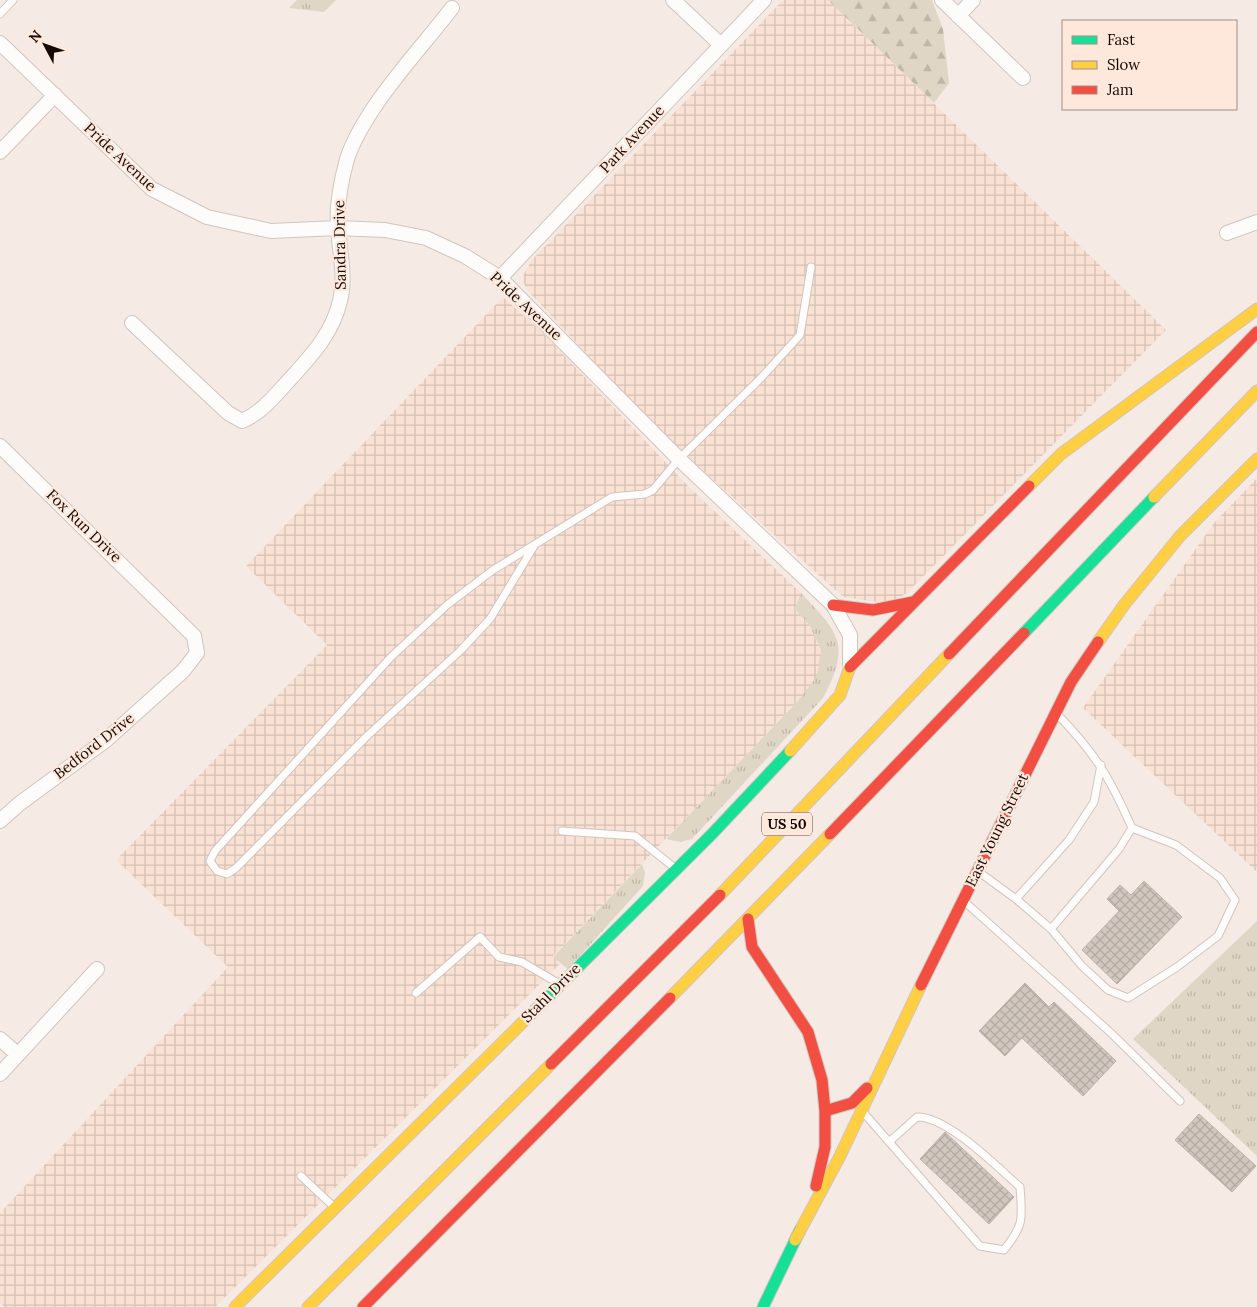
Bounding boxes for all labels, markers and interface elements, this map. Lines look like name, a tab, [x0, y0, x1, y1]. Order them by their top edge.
north arrow	[20, 20, 70, 70]
legend	[1062, 20, 1237, 110]
text: N	[25, 26, 46, 46]
text: Fast	[1107, 30, 1135, 49]
text: Slow	[1107, 55, 1140, 74]
text: Jam	[1106, 80, 1134, 99]
street label: Park Avenue	[595, 101, 668, 177]
street label: Pride Avenue	[80, 118, 160, 195]
street label: Sandra Drive	[329, 200, 350, 290]
street label: Pride Avenue	[486, 267, 566, 344]
street label: Fox Run Drive	[43, 485, 126, 566]
street label: Bedford Drive	[50, 708, 138, 783]
street label: East Young Street	[961, 770, 1032, 890]
road number: US 50	[762, 812, 812, 836]
street label: Stahl Drive	[517, 959, 584, 1026]

